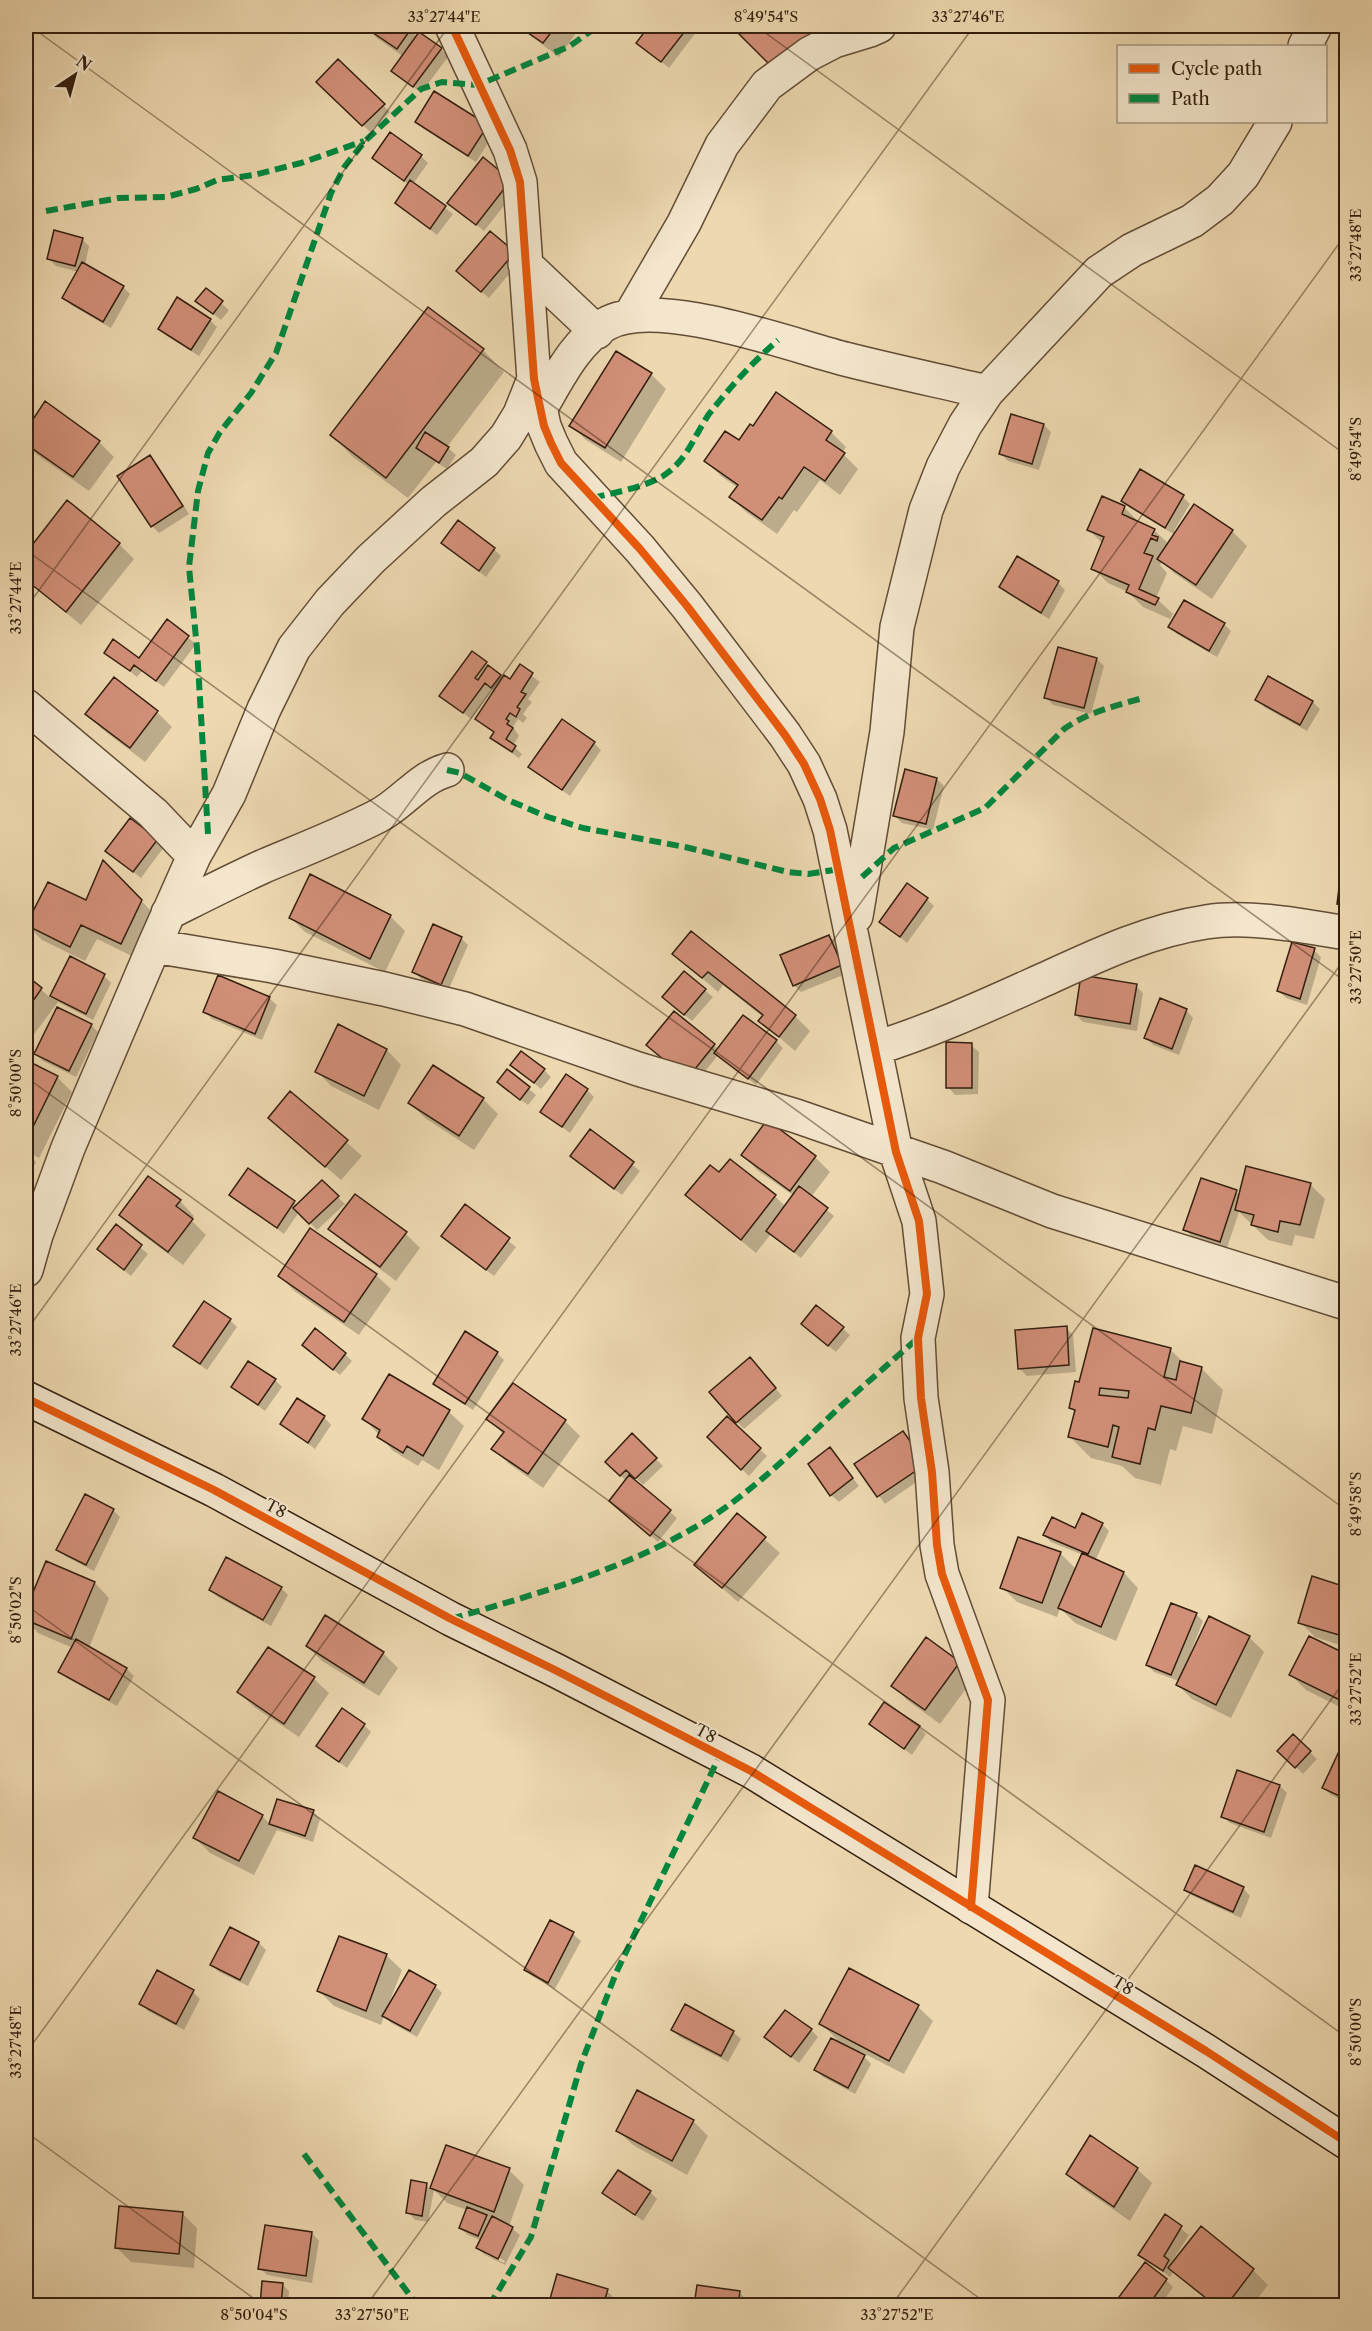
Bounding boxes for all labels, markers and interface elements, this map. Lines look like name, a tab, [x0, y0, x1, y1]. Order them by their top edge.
text: 33°27'44"E	[407, 7, 481, 26]
text: 8°49'54"S	[734, 7, 798, 26]
text: 33°27'46"E	[931, 7, 1005, 26]
north arrow	[45, 45, 105, 105]
legend	[1117, 45, 1327, 123]
text: N	[72, 51, 95, 75]
text: Cycle path	[1171, 58, 1262, 80]
text: Path	[1171, 88, 1210, 110]
text: 33°27'48"E	[1346, 208, 1365, 282]
text: 8°49'54"S	[1346, 417, 1365, 481]
text: 33°27'44"E	[6, 561, 25, 635]
text: 33°27'50"E	[1346, 930, 1365, 1004]
text: 8°50'00"S	[6, 1049, 25, 1117]
text: 33°27'46"E	[6, 1283, 25, 1357]
text: 8°49'58"S	[1346, 1471, 1365, 1537]
street label: T8	[262, 1494, 290, 1522]
text: 8°50'02"S	[6, 1576, 25, 1644]
text: 33°27'52"E	[1346, 1652, 1365, 1726]
street label: T8	[692, 1719, 720, 1747]
street label: T8	[1109, 1971, 1137, 1999]
text: 8°50'00"S	[1346, 1998, 1365, 2066]
text: 33°27'48"E	[6, 2005, 25, 2079]
text: 8°50'04"S	[220, 2305, 288, 2324]
text: 33°27'50"E	[335, 2305, 409, 2324]
text: 33°27'52"E	[860, 2305, 934, 2324]

